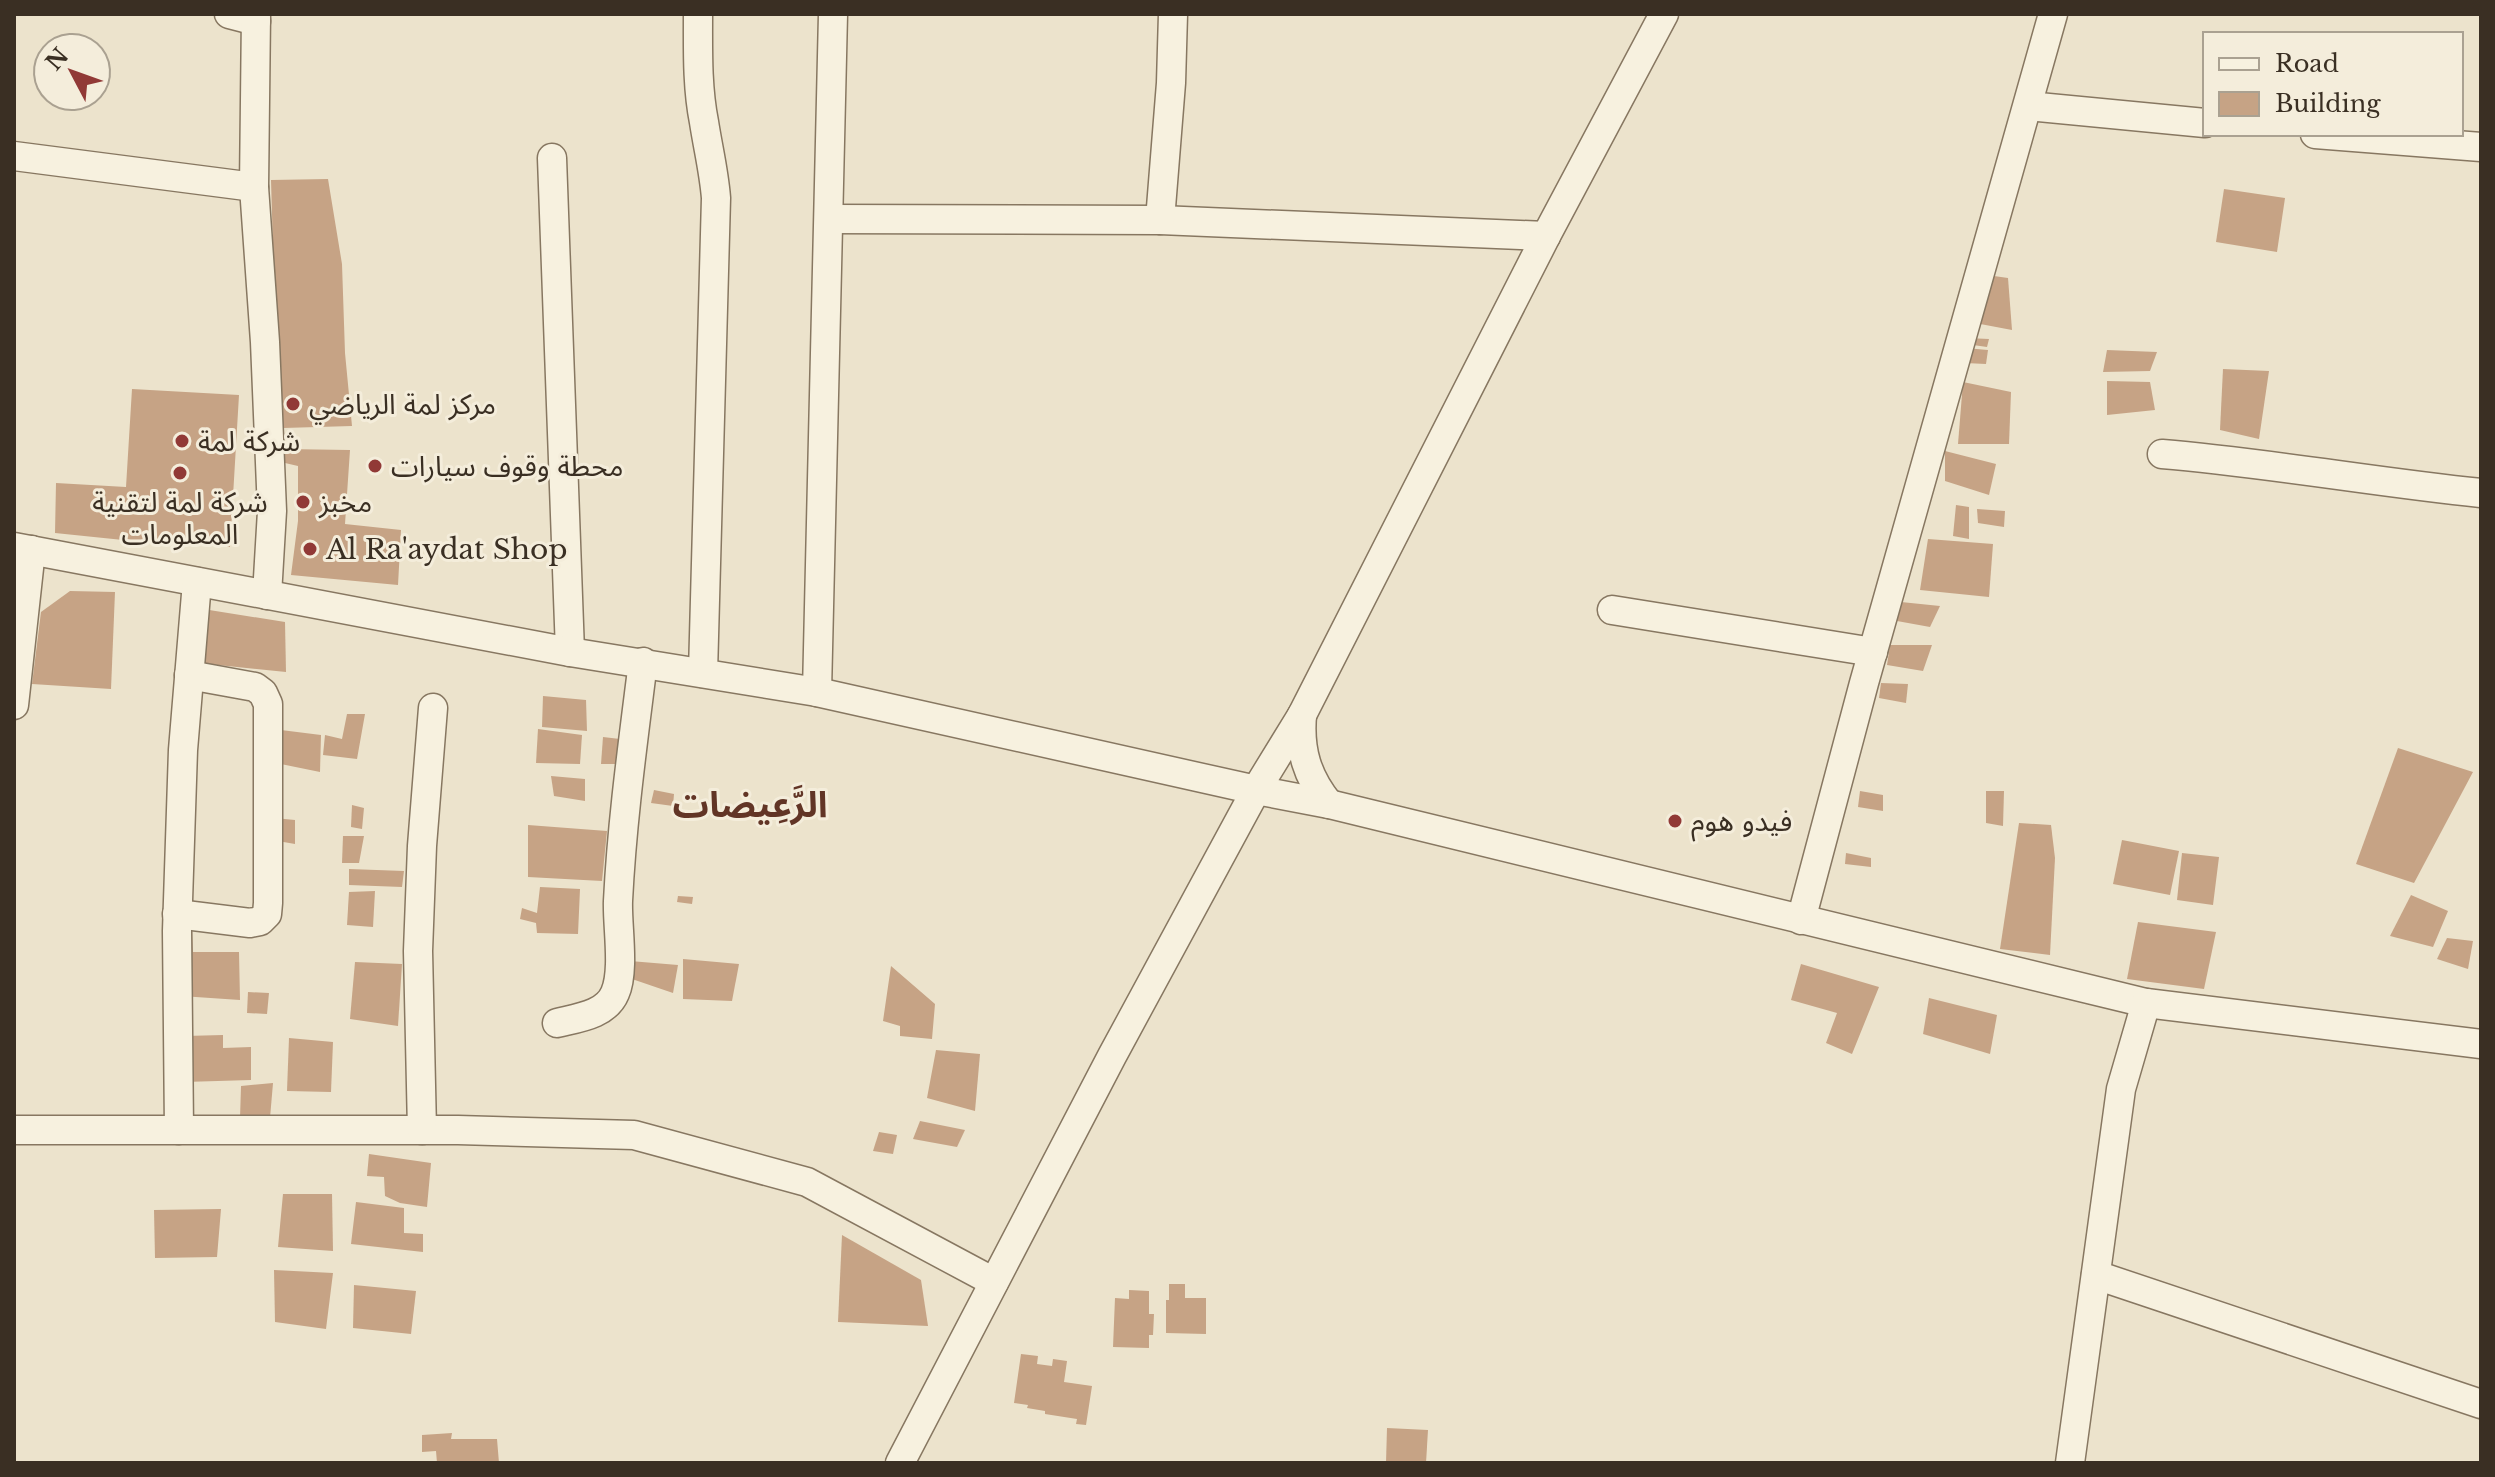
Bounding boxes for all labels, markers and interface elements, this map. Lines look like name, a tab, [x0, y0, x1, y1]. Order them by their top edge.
north arrow	[32, 32, 112, 112]
legend	[2203, 32, 2463, 136]
text: N	[40, 42, 74, 76]
text: Road	[2275, 49, 2339, 78]
text: Building	[2275, 89, 2381, 118]
place label: مركز لمة الرياضي	[309, 387, 496, 425]
marker: مركز لمة الرياضي	[284, 395, 302, 413]
place label: شركة لمة	[198, 424, 300, 459]
marker: شركة لمة	[173, 432, 191, 450]
place label: محطة وقوف سيارات	[391, 449, 623, 484]
marker: محطة وقوف سيارات	[366, 457, 384, 475]
marker: شركة لمة لتقنية المعلومات	[171, 464, 189, 482]
place label: شركة لمة لتقنية المعلومات	[92, 485, 268, 552]
place label: مخبز	[318, 485, 372, 520]
marker: مخبز	[294, 493, 312, 511]
place label: Al Ra'aydat Shop	[325, 532, 567, 567]
marker: Al Ra'aydat Shop	[301, 540, 319, 558]
district label: الرَّعِيضات	[672, 782, 828, 827]
place label: فيدو هوم	[1691, 804, 1792, 842]
marker: فيدو هوم	[1666, 812, 1684, 830]

